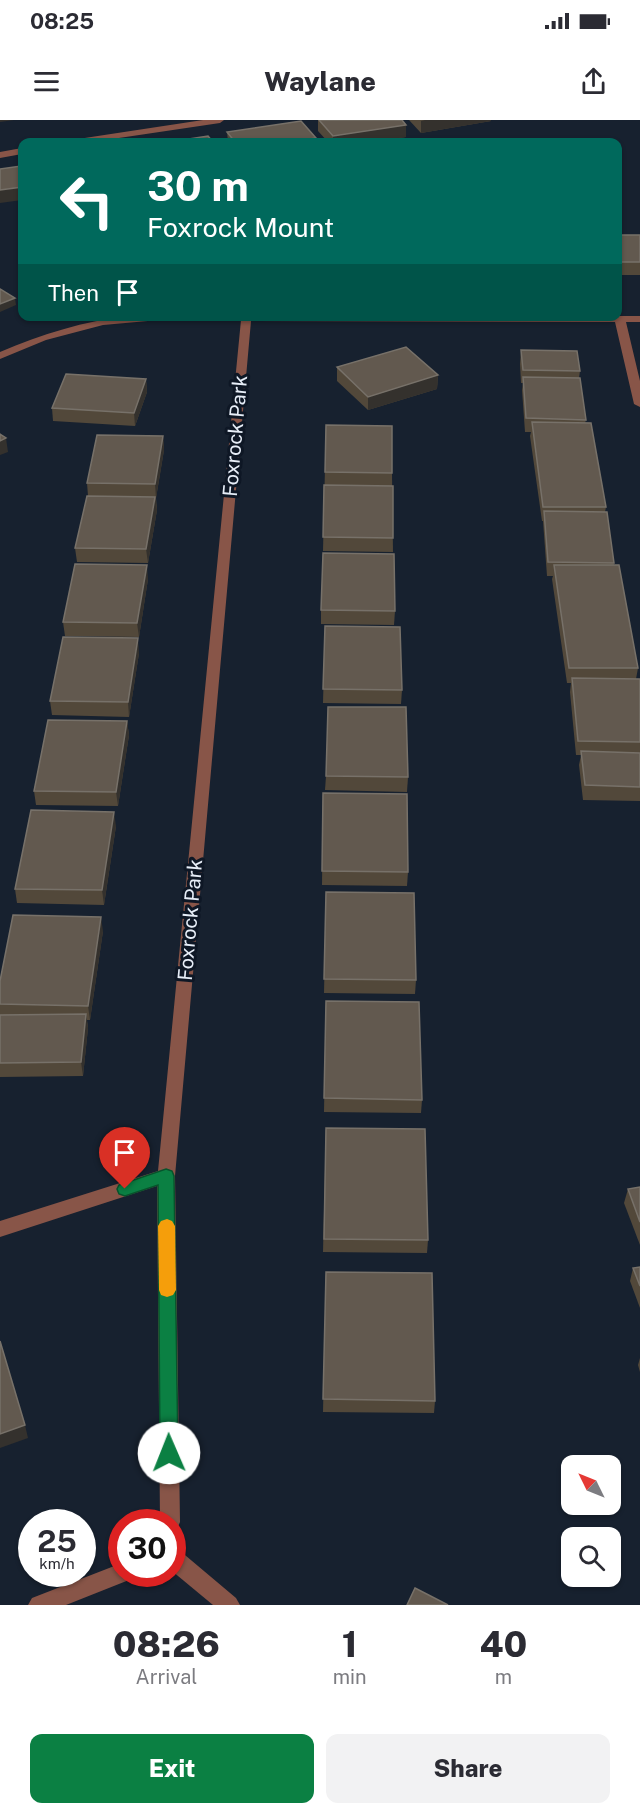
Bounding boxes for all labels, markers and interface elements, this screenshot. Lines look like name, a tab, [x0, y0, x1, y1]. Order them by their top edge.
text: 08:25	[30, 8, 94, 34]
icon: menu	[30, 65, 63, 98]
text: Waylane	[264, 65, 376, 97]
icon: share	[577, 65, 610, 98]
text: 30 m	[147, 161, 249, 210]
icon: left	[48, 162, 126, 240]
text: Foxrock Mount	[147, 211, 334, 243]
icon: arrive	[111, 276, 144, 309]
text: Then	[48, 280, 99, 306]
street label: Foxrock Park	[218, 374, 252, 498]
street label: Foxrock Park	[173, 858, 207, 982]
pin	[99, 1127, 150, 1189]
icon: arrive	[108, 1136, 141, 1169]
position arrow	[137, 1421, 201, 1485]
north arrow	[561, 1455, 621, 1515]
map controls	[561, 1455, 621, 1587]
speed limit sign: 30	[108, 1509, 186, 1587]
text: 25	[37, 1523, 77, 1559]
button: search	[561, 1527, 621, 1587]
text: km/h	[39, 1555, 75, 1572]
text: 08:26	[113, 1623, 220, 1665]
text: 1	[342, 1623, 358, 1665]
text: 40	[479, 1623, 527, 1665]
text: Arrival	[135, 1665, 197, 1689]
text: min	[333, 1665, 367, 1689]
text: m	[495, 1665, 512, 1689]
button: Exit	[30, 1734, 314, 1803]
button: Share	[326, 1734, 610, 1803]

